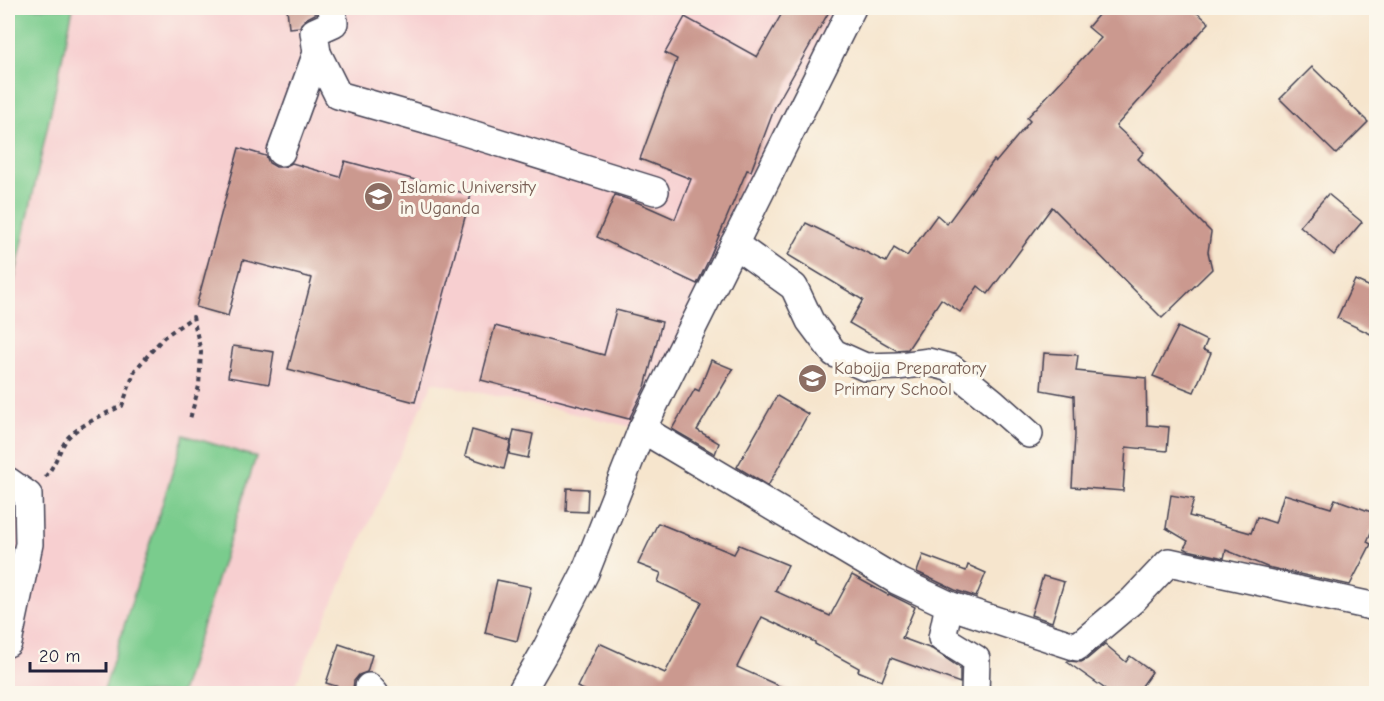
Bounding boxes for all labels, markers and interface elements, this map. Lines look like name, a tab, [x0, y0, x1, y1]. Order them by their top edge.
place label: Islamic University in Uganda	[400, 177, 537, 219]
school or university icon: Islamic University in Uganda	[363, 181, 395, 213]
place label: Kabojja Preparatory Primary School	[834, 358, 987, 400]
school or university icon: Kabojja Preparatory Primary School	[797, 362, 829, 394]
scale bar	[30, 635, 106, 673]
text: 20 m	[39, 646, 80, 667]

